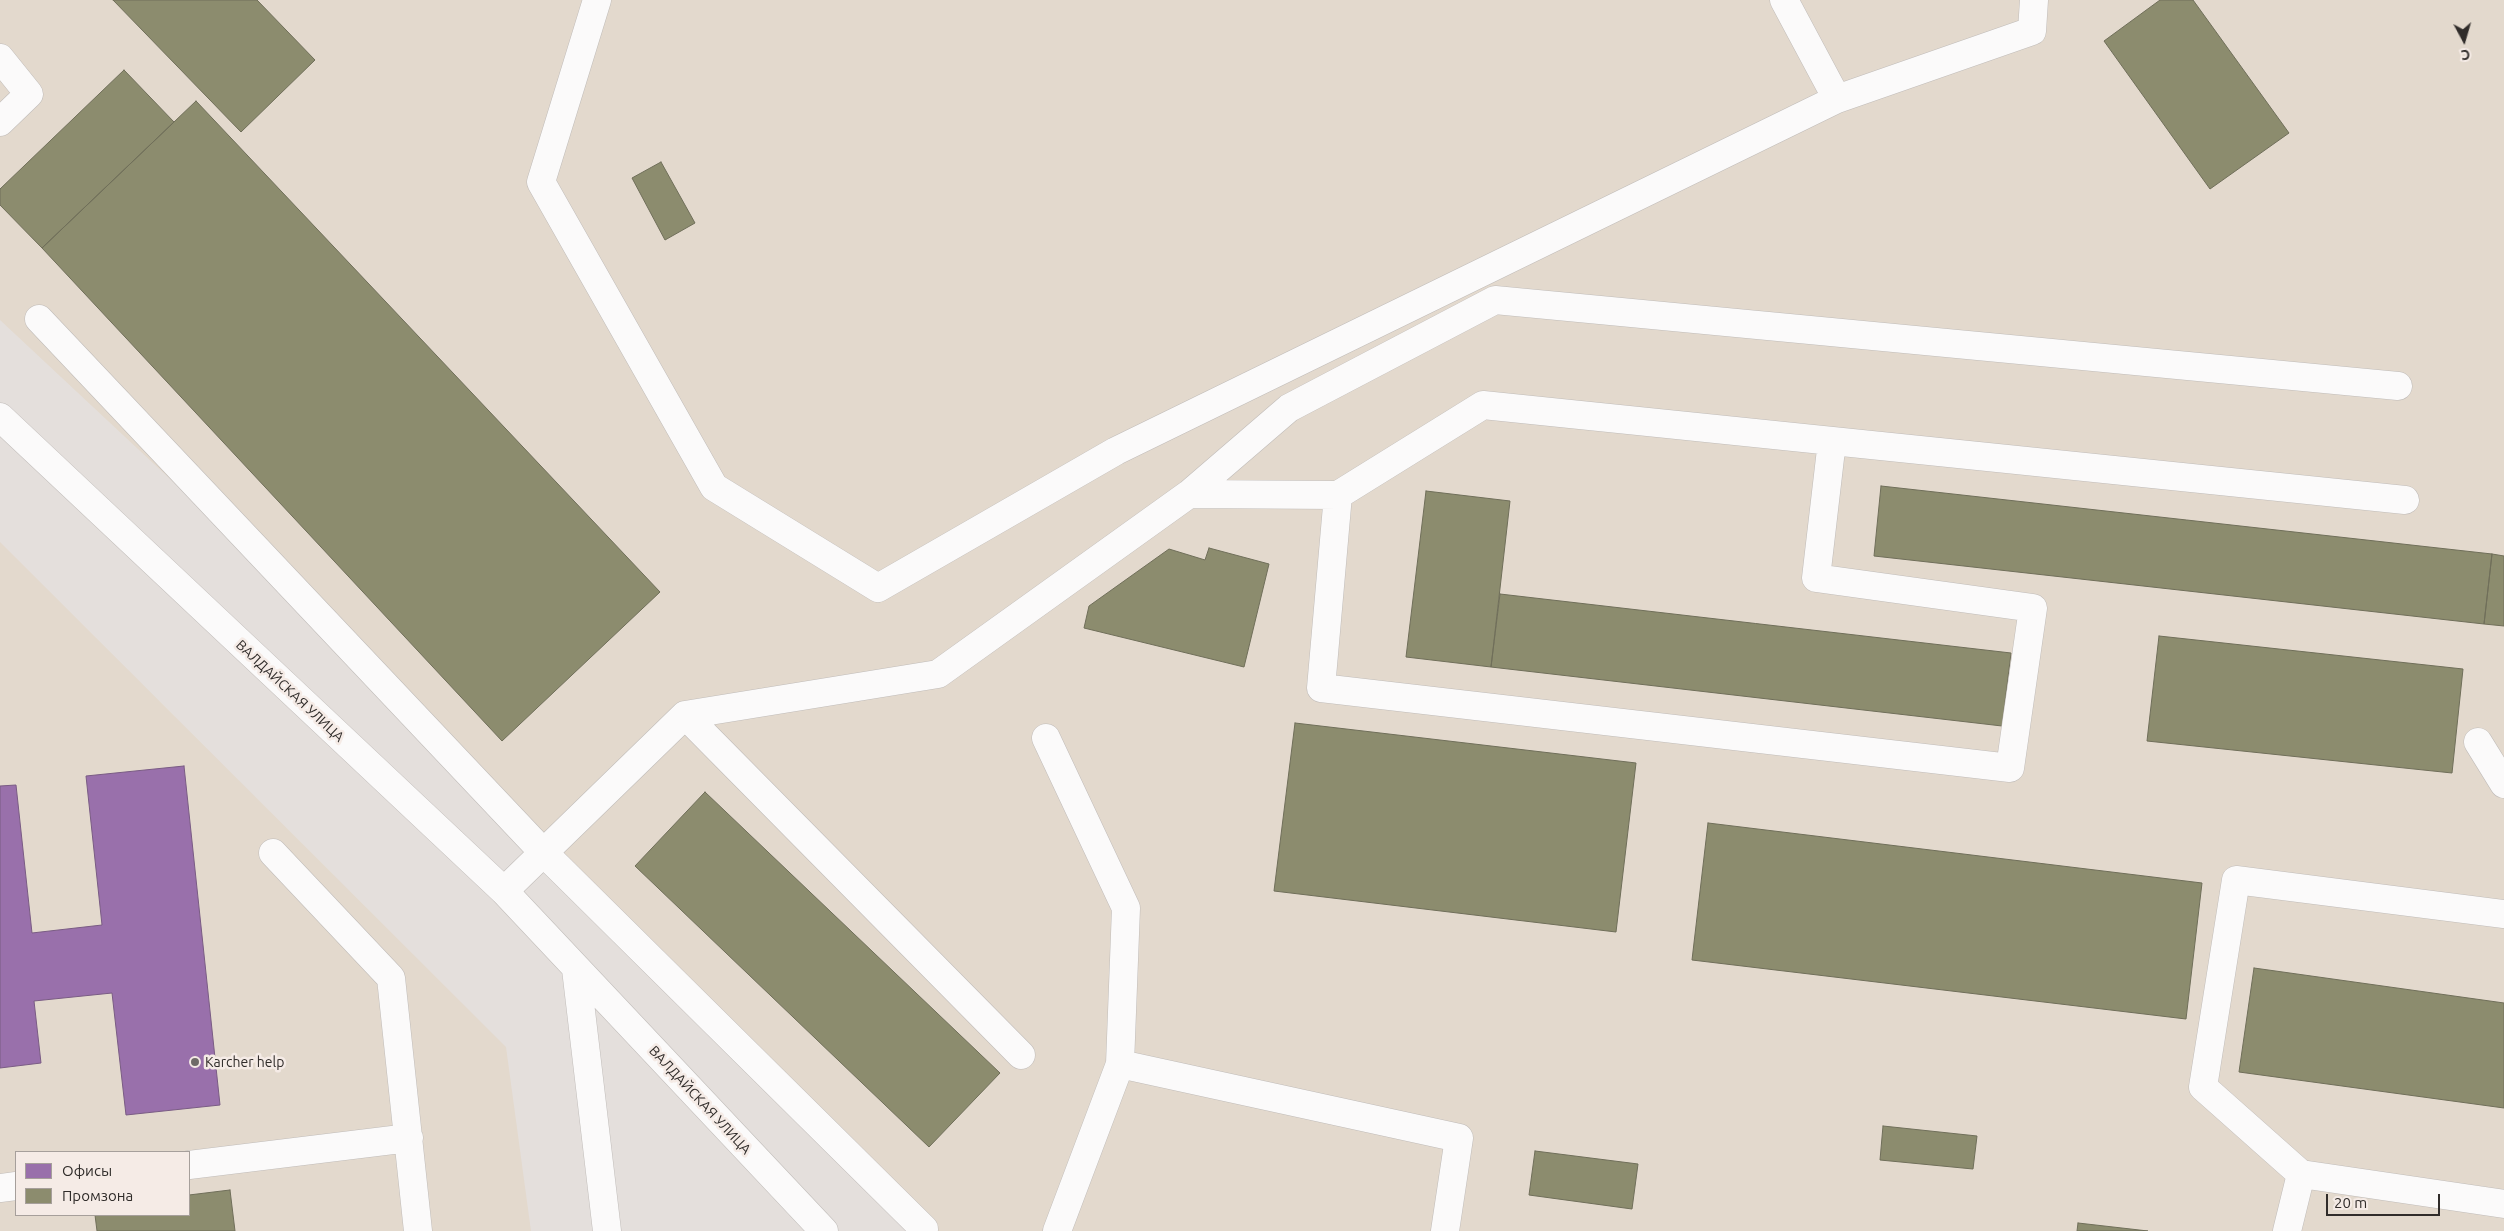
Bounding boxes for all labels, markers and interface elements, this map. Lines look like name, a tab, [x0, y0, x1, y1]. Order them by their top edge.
north arrow	[2439, 15, 2489, 65]
text: С	[2460, 46, 2471, 63]
street label: ВАЛДАЙСКАЯ УЛИЦА	[232, 636, 348, 746]
street label: ВАЛДАЙСКАЯ УЛИЦА	[645, 1042, 755, 1158]
place label: Karcher help	[205, 1054, 284, 1070]
marker: Karcher help	[189, 1056, 201, 1068]
legend	[15, 1151, 190, 1216]
text: Офисы	[62, 1162, 112, 1179]
scale bar	[2329, 1184, 2443, 1216]
text: Промзона	[62, 1187, 133, 1204]
text: 20 m	[2334, 1194, 2367, 1211]

